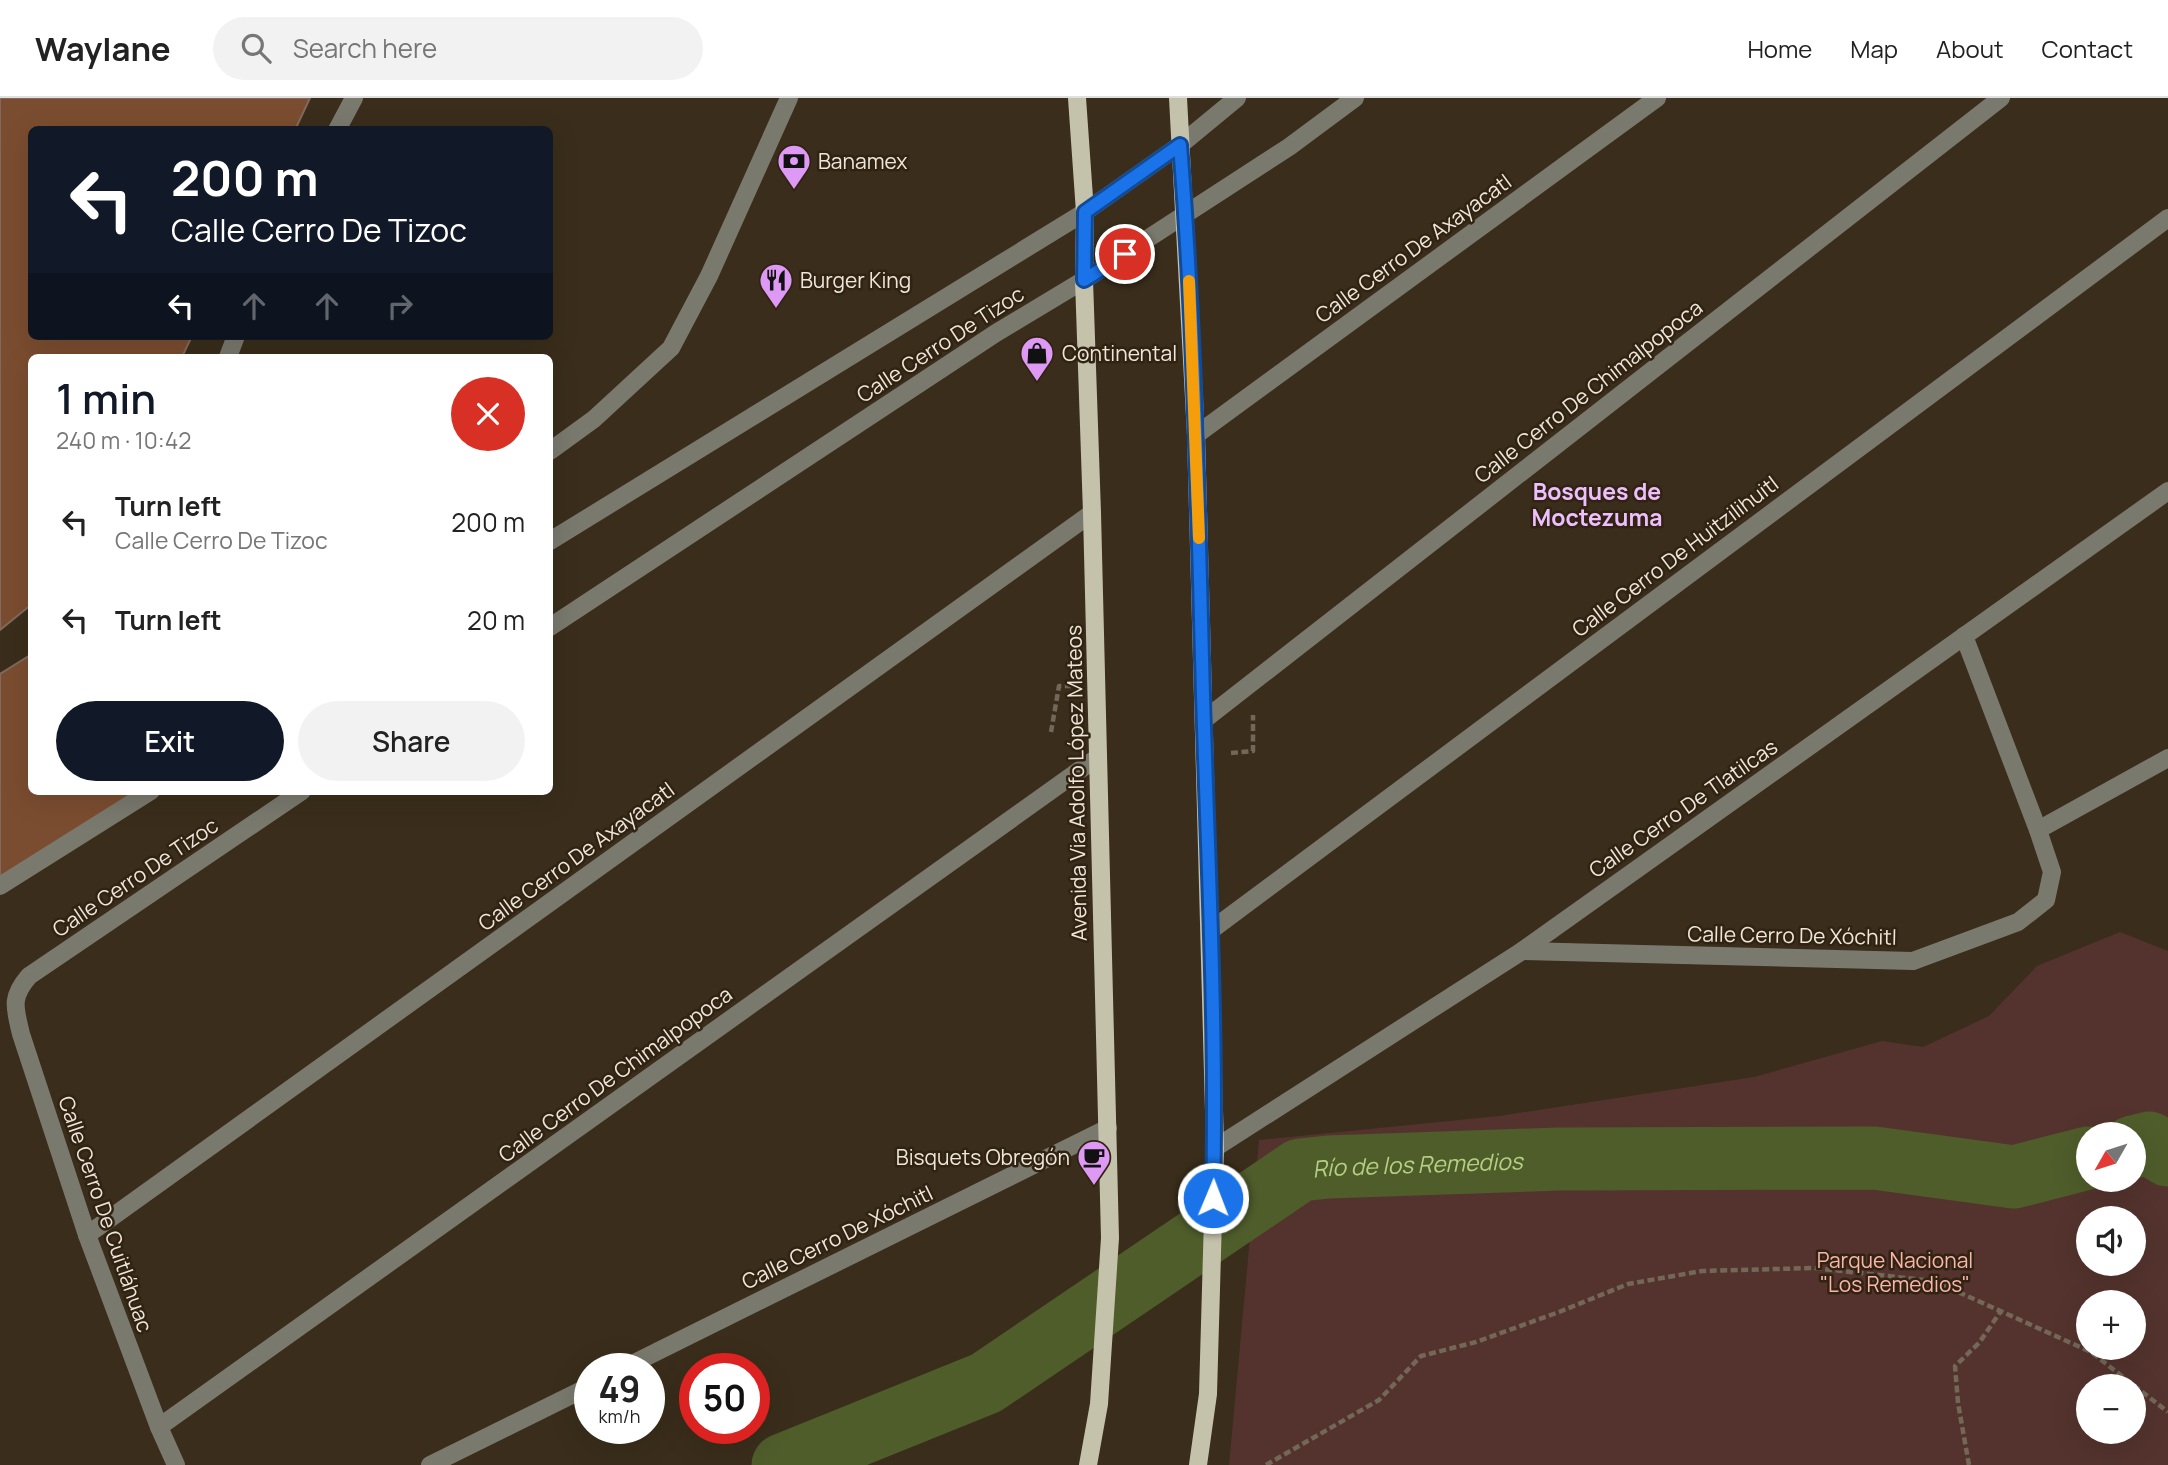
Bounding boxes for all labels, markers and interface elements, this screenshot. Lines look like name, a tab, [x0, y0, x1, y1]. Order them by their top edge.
search box	[213, 17, 703, 80]
text: Waylane	[35, 26, 171, 71]
icon: search	[237, 29, 275, 67]
text: Search here	[293, 30, 437, 66]
text: Home	[1747, 32, 1812, 65]
text: Map	[1850, 32, 1898, 65]
text: About	[1936, 32, 2004, 65]
text: Contact	[2042, 32, 2133, 65]
bank icon: Banamex	[775, 142, 813, 191]
text: 200 m	[171, 144, 319, 211]
place label: Banamex	[818, 147, 907, 175]
icon: left	[56, 154, 147, 245]
street label: Calle Cerro De Axayacatl	[1309, 167, 1517, 329]
text: Calle Cerro De Tizoc	[171, 208, 467, 252]
pin	[1095, 224, 1155, 284]
icon: arrive	[1106, 235, 1144, 273]
restaurant icon: Burger King	[757, 261, 795, 310]
place label: Burger King	[800, 266, 911, 294]
street label: Calle Cerro De Tizoc	[851, 279, 1029, 409]
icon: left	[162, 287, 200, 325]
icon: ahead	[235, 287, 273, 325]
icon: ahead	[308, 287, 346, 325]
icon: right	[381, 287, 419, 325]
street label: Calle Cerro De Chimalpopoca	[1468, 293, 1708, 489]
shop icon: Continental	[1018, 334, 1056, 383]
place label: Continental	[1062, 339, 1177, 367]
text: 1 min	[56, 369, 156, 427]
button: close	[451, 377, 525, 451]
text: 240 m · 10:42	[56, 424, 191, 456]
street label: Calle Cerro De Huitzilihuitl	[1566, 469, 1784, 643]
district label: Bosques de Moctezuma	[1532, 475, 1662, 533]
text: Turn left	[115, 488, 222, 524]
icon: left	[56, 503, 94, 541]
text: 200 m	[451, 504, 525, 540]
text: Calle Cerro De Tizoc	[115, 524, 328, 556]
icon: left	[56, 601, 94, 639]
text: Turn left	[115, 602, 222, 638]
text: 20 m	[467, 602, 525, 638]
street label: Avenida Via Adolfo López Mateos	[1059, 625, 1093, 941]
button: Exit	[56, 701, 284, 781]
button: Share	[298, 701, 525, 781]
street label: Calle Cerro De Tlatilcas	[1583, 732, 1783, 884]
street label: Calle Cerro De Axayacatl	[472, 775, 680, 937]
street label: Calle Cerro De Tizoc	[47, 811, 223, 943]
street label: Calle Cerro De Xóchitl	[1687, 919, 1897, 951]
street label: Calle Cerro De Chimalpopoca	[493, 980, 737, 1168]
street label: Calle Cerro De Cuitláhuac	[52, 1092, 160, 1336]
north arrow	[2076, 1122, 2146, 1192]
map controls	[2076, 1122, 2146, 1444]
cafe icon: Bisquets Obregón	[1075, 1138, 1113, 1187]
place label: Bisquets Obregón	[896, 1143, 1070, 1171]
water label: Río de los Remedios	[1311, 1144, 1525, 1185]
position arrow	[1176, 1161, 1250, 1235]
street label: Calle Cerro De Xóchitl	[737, 1179, 937, 1295]
button: sound	[2076, 1206, 2146, 1276]
park label: Parque Nacional "Los Remedios"	[1817, 1246, 1973, 1298]
button: +	[2076, 1290, 2146, 1360]
speed limit sign: 50	[679, 1353, 770, 1444]
text: 49	[598, 1365, 641, 1413]
button: −	[2076, 1374, 2146, 1444]
text: km/h	[599, 1404, 640, 1428]

